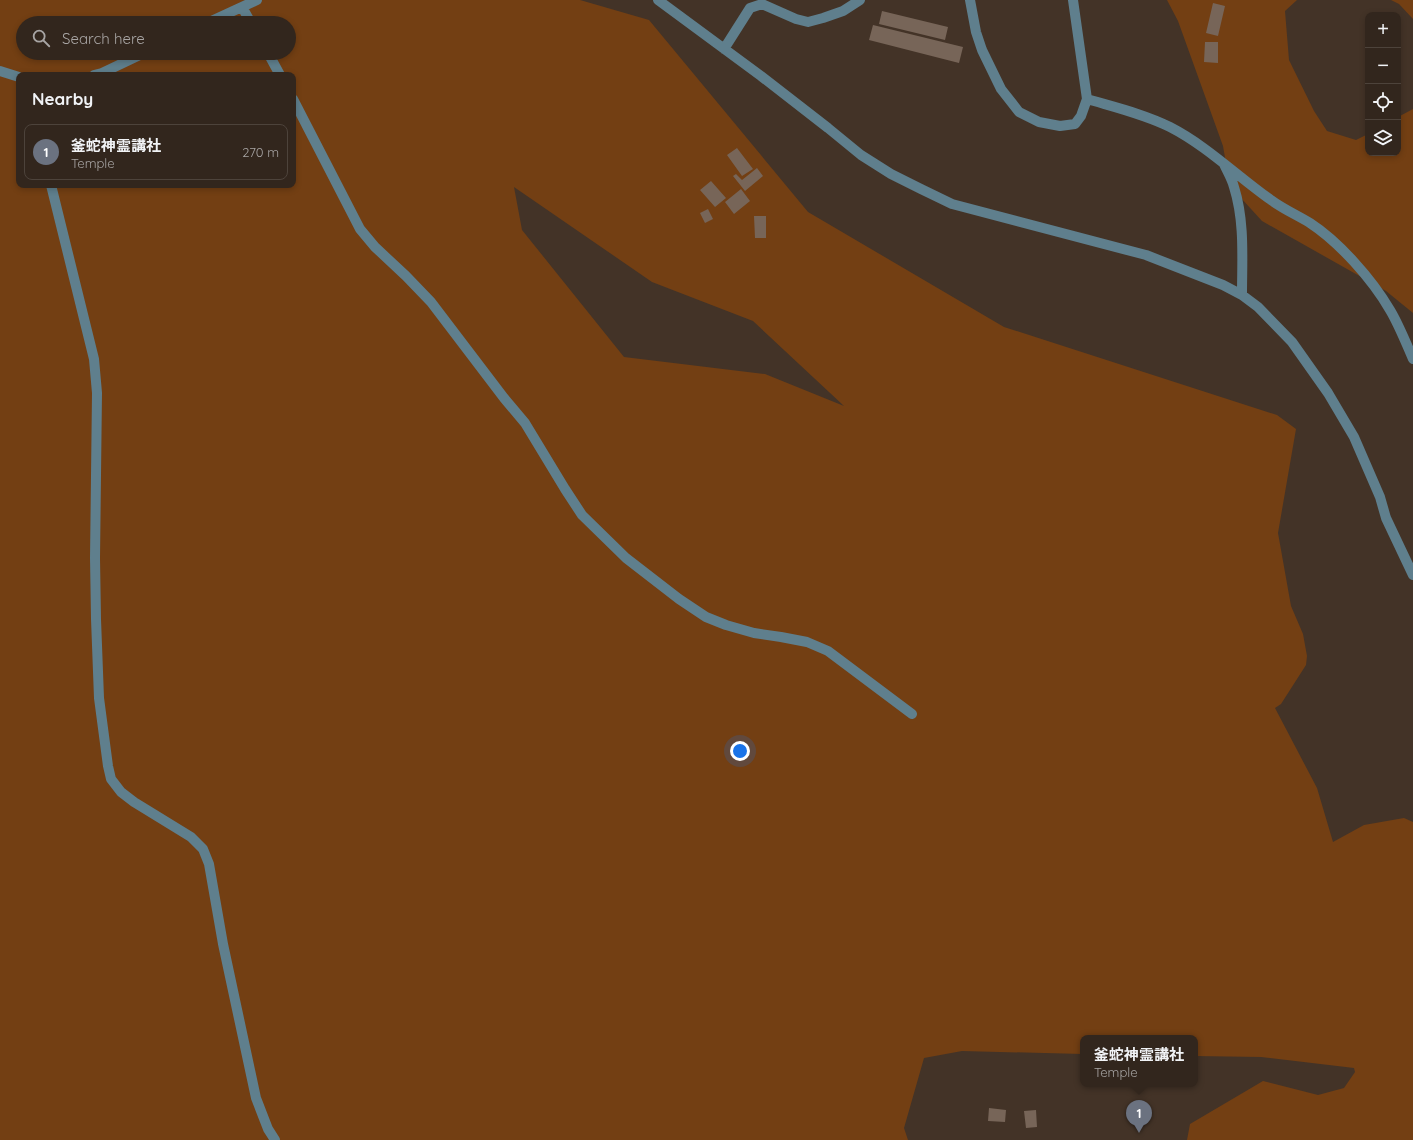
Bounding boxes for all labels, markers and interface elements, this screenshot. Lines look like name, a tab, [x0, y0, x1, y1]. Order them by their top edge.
map controls	[1365, 12, 1401, 156]
button: +	[1365, 12, 1401, 48]
search box	[16, 16, 296, 60]
icon: search	[30, 27, 52, 49]
text: Search here	[62, 29, 145, 48]
button: −	[1365, 48, 1401, 84]
button: locate	[1365, 84, 1401, 120]
text: Nearby	[32, 88, 93, 109]
button: layers	[1365, 120, 1401, 156]
text: 釜蛇神霊講社	[71, 136, 161, 155]
text: 1	[43, 144, 49, 160]
text: 270 m	[242, 144, 279, 160]
text: Temple	[71, 155, 115, 171]
your location	[730, 741, 750, 761]
popup	[1080, 1035, 1198, 1087]
text: 釜蛇神霊講社	[1094, 1045, 1184, 1064]
text: Temple	[1094, 1064, 1138, 1080]
pin: 1	[1126, 1100, 1152, 1133]

